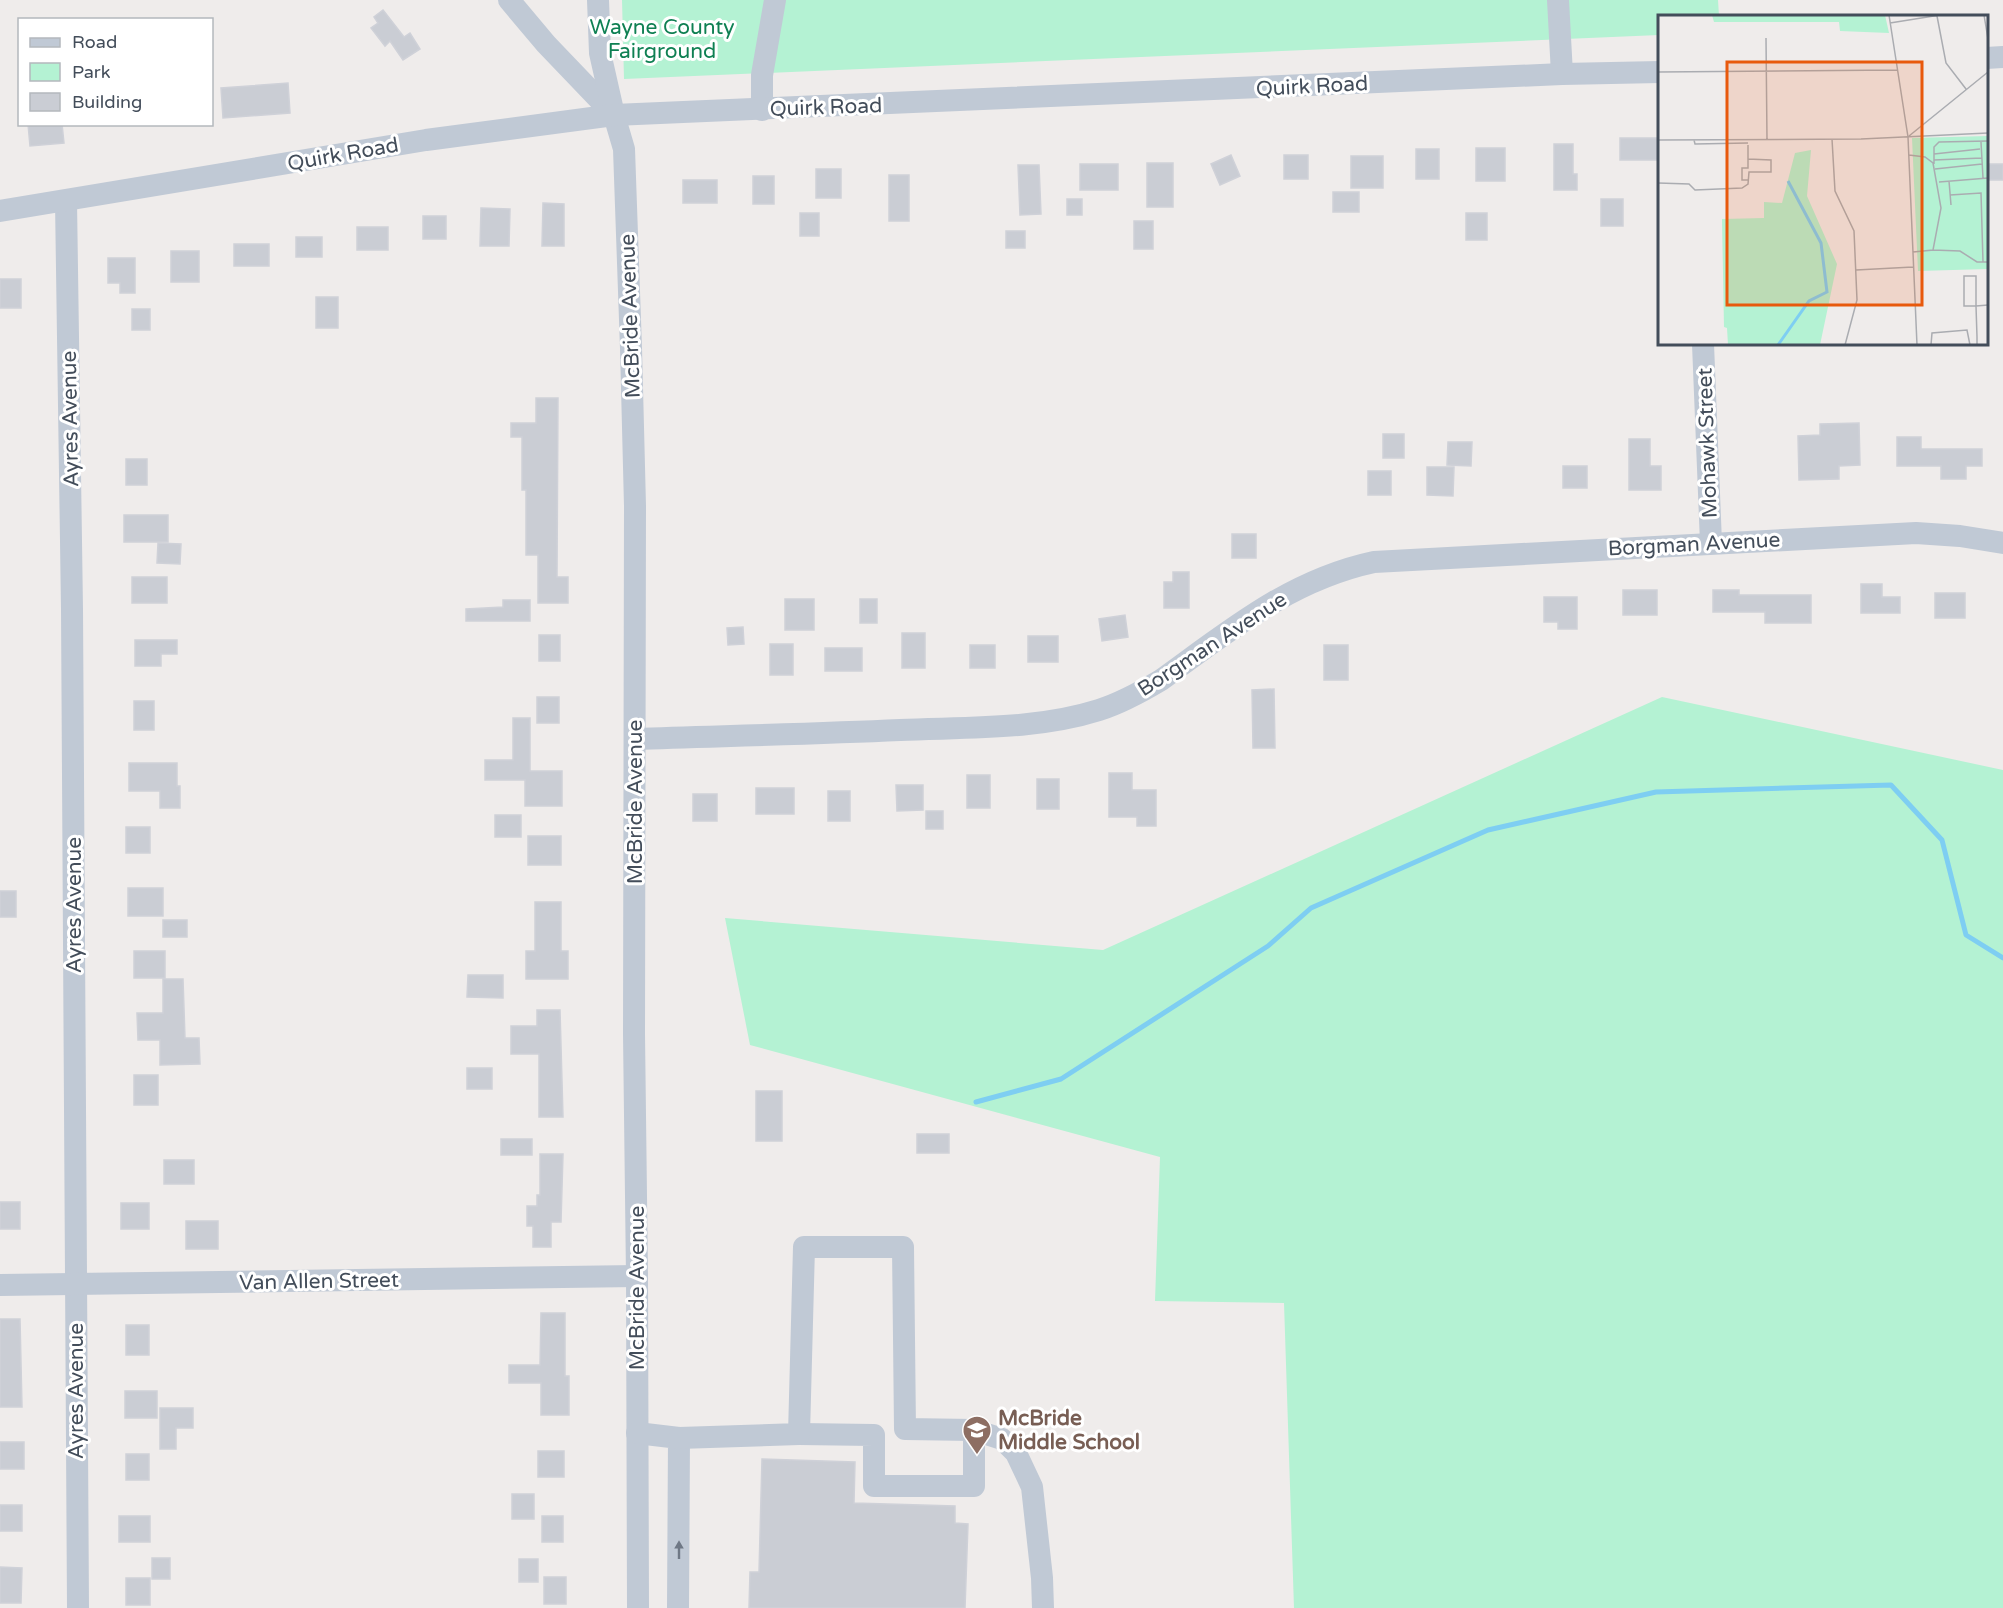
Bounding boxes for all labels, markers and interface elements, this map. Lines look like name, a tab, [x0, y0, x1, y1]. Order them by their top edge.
park label: Wayne County Fairground	[590, 15, 734, 64]
inset map	[1658, 15, 1988, 345]
legend	[18, 18, 213, 126]
text: Road	[72, 31, 117, 53]
text: Park	[72, 61, 111, 83]
street label: Quirk Road	[1255, 71, 1369, 102]
text: Building	[72, 91, 142, 113]
street label: Quirk Road	[769, 93, 883, 122]
street label: Quirk Road	[285, 132, 401, 177]
street label: McBride Avenue	[615, 233, 646, 399]
street label: Ayres Avenue	[57, 350, 84, 487]
street label: Mohawk Street	[1692, 367, 1723, 519]
street label: Borgman Avenue	[1607, 527, 1781, 562]
street label: Borgman Avenue	[1133, 587, 1292, 702]
street label: McBride Avenue	[623, 720, 648, 884]
street label: Ayres Avenue	[62, 837, 87, 973]
street label: McBride Avenue	[625, 1206, 650, 1370]
street label: Van Allen Street	[239, 1268, 399, 1295]
street label: Ayres Avenue	[64, 1323, 89, 1459]
place label: McBride Middle School	[998, 1406, 1140, 1455]
school or university icon: McBride Middle School	[961, 1414, 993, 1456]
one-way arrow	[674, 1540, 683, 1559]

